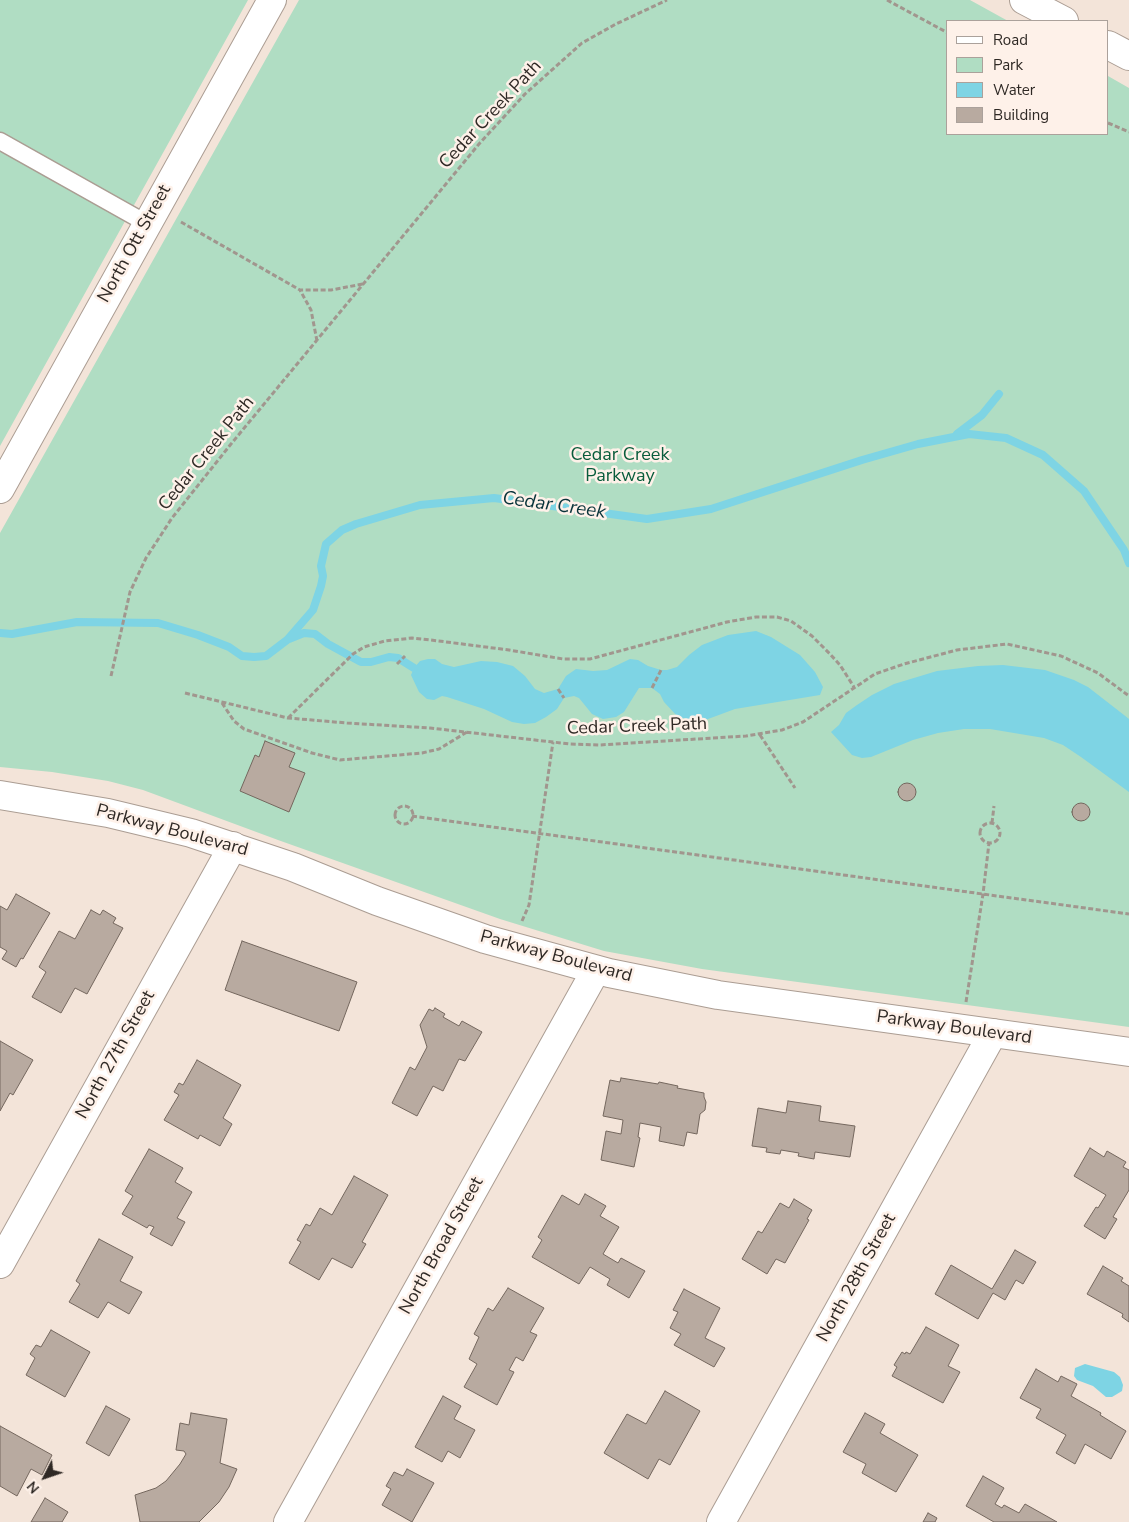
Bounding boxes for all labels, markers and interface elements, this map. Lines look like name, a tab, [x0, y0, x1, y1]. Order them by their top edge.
legend	[946, 20, 1109, 135]
text: Road	[993, 30, 1028, 50]
text: Park	[993, 55, 1023, 75]
street label: Cedar Creek Path	[435, 56, 547, 174]
text: Water	[993, 80, 1035, 100]
text: Building	[993, 105, 1049, 125]
street label: North Ott Street	[94, 181, 176, 307]
street label: Cedar Creek Path	[154, 393, 260, 515]
park label: Cedar Creek Parkway	[571, 445, 669, 488]
water label: Cedar Creek	[501, 487, 607, 525]
street label: Cedar Creek Path	[566, 714, 708, 740]
street label: Parkway Boulevard	[94, 800, 250, 862]
street label: Parkway Boulevard	[478, 926, 634, 988]
street label: North 27th Street	[72, 987, 160, 1123]
street label: Parkway Boulevard	[875, 1006, 1033, 1050]
street label: North Broad Street	[395, 1174, 489, 1318]
street label: North 28th Street	[813, 1210, 901, 1346]
north arrow	[20, 1452, 70, 1502]
text: N	[23, 1477, 44, 1497]

